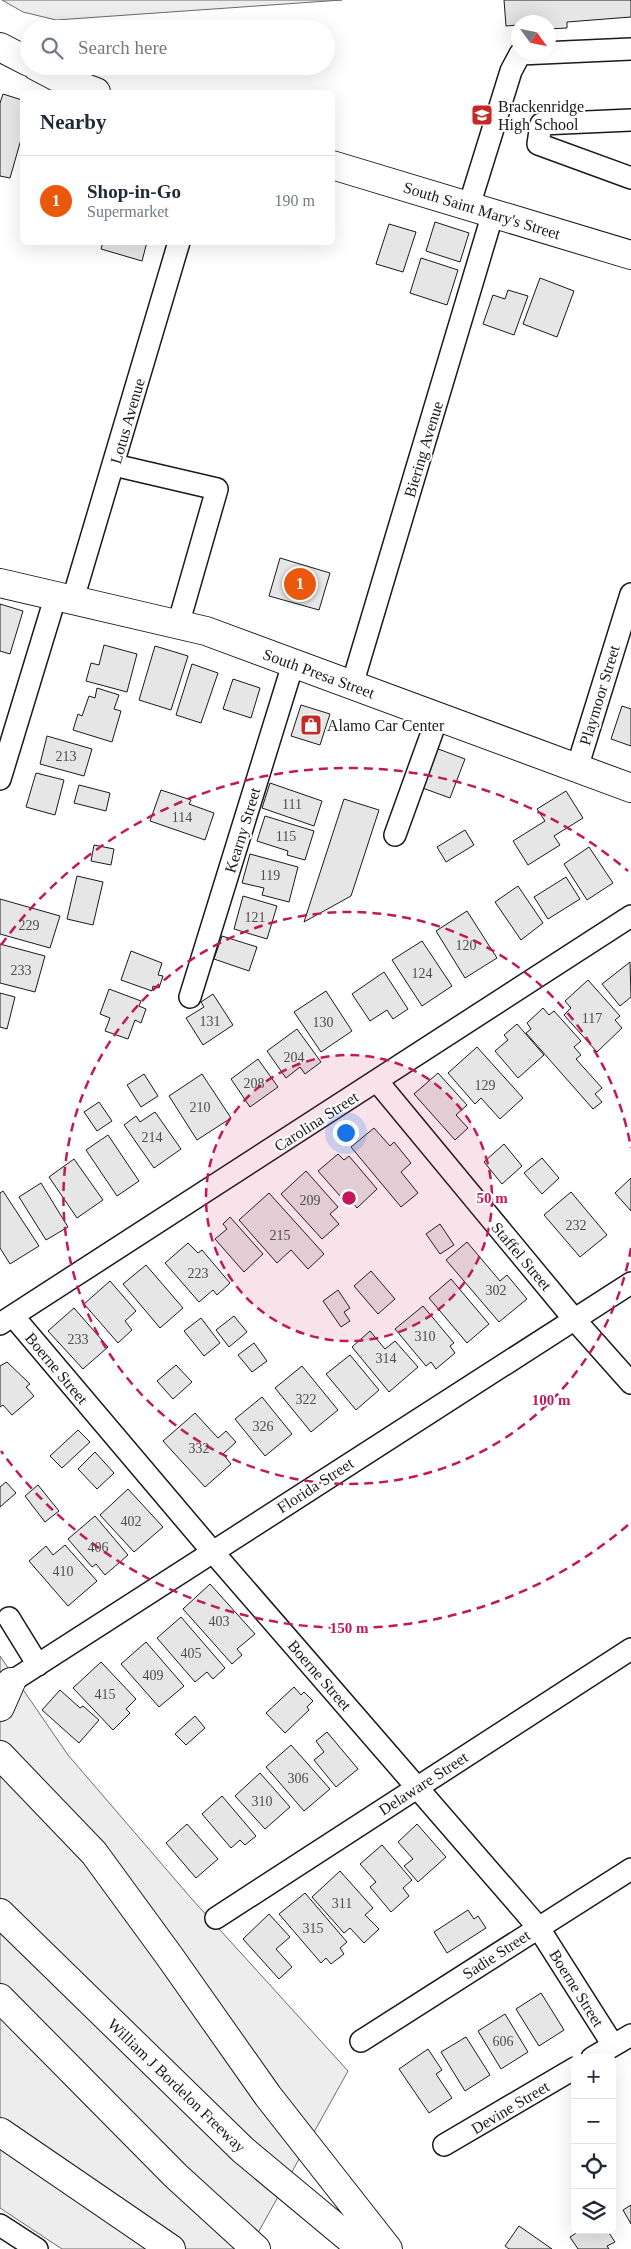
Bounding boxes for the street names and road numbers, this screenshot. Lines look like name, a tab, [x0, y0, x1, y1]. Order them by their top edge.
street label: South Saint Mary's Street	[401, 178, 563, 244]
street label: Lotus Avenue	[107, 376, 148, 466]
street label: Biering Avenue	[401, 399, 447, 500]
street label: Playmoor Street	[576, 643, 624, 747]
street label: South Presa Street	[261, 645, 377, 702]
street label: Kearny Street	[221, 785, 265, 875]
street label: Carolina Street	[271, 1088, 362, 1155]
street label: Staffel Street	[488, 1219, 555, 1294]
street label: Boerne Street	[22, 1329, 92, 1408]
street label: Florida Street	[274, 1454, 357, 1516]
street label: Boerne Street	[284, 1637, 355, 1714]
street label: Delaware Street	[376, 1748, 471, 1818]
street label: Sadie Street	[459, 1926, 534, 1982]
street label: Boerne Street	[546, 1947, 607, 2030]
street label: William J Bordelon Freeway	[104, 2015, 249, 2156]
street label: Devine Street	[468, 2077, 553, 2137]

